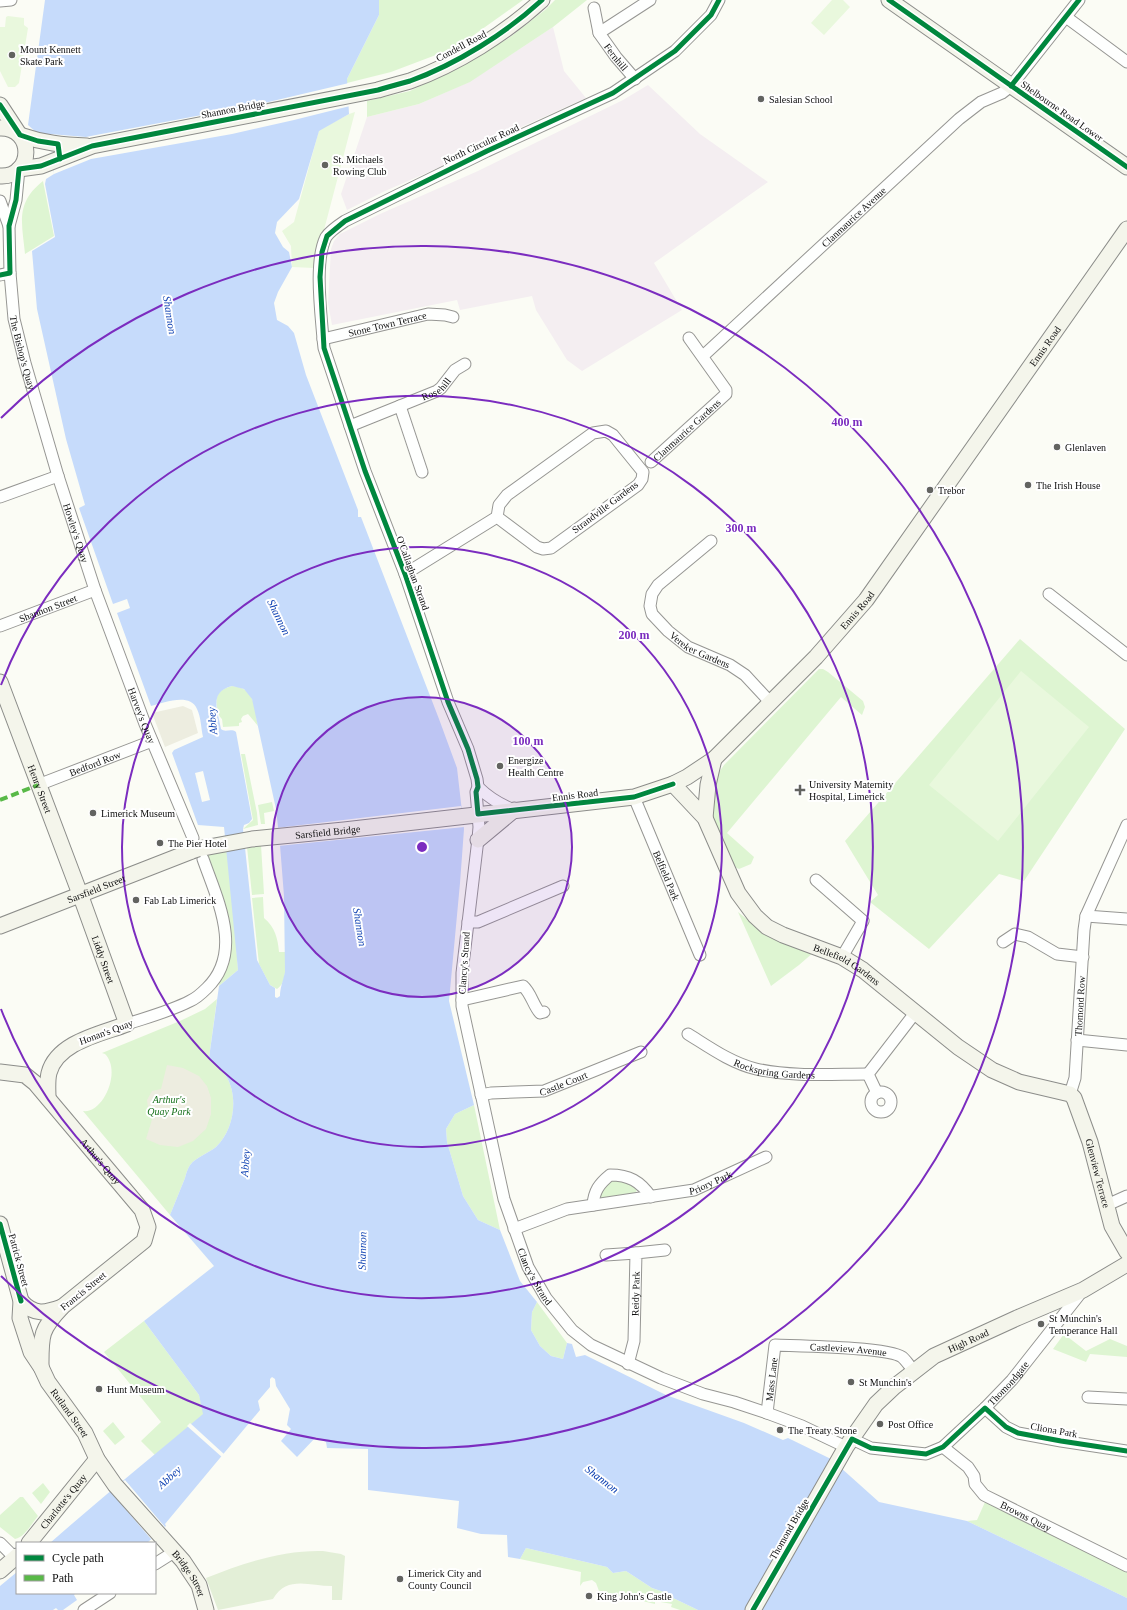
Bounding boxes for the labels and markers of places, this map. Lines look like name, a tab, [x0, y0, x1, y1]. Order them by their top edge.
place label: Mount Kennett Skate Park	[20, 44, 81, 67]
marker: Mount Kennett Skate Park	[7, 50, 17, 60]
marker: Salesian School	[756, 94, 766, 104]
place label: Salesian School	[769, 94, 833, 105]
place label: St. Michaels Rowing Club	[333, 154, 387, 177]
marker: St. Michaels Rowing Club	[320, 160, 330, 170]
marker: Glenlaven	[1052, 442, 1062, 452]
place label: Glenlaven	[1065, 442, 1106, 453]
marker: The Irish House	[1023, 480, 1033, 490]
place label: The Irish House	[1036, 480, 1101, 491]
marker: Trebor	[925, 485, 935, 495]
place label: Trebor	[938, 485, 966, 496]
place label: Energize Health Centre	[508, 755, 564, 778]
marker: Energize Health Centre	[495, 761, 505, 771]
place label: University Maternity Hospital, Limerick	[809, 779, 893, 802]
marker: University Maternity Hospital, Limerick	[794, 784, 806, 796]
marker: Limerick Museum	[88, 808, 98, 818]
place label: Limerick Museum	[101, 808, 175, 819]
marker: The Pier Hotel	[155, 838, 165, 848]
place label: The Pier Hotel	[168, 838, 227, 849]
centre of rings	[415, 840, 429, 854]
marker: Fab Lab Limerick	[131, 895, 141, 905]
place label: Fab Lab Limerick	[144, 895, 216, 906]
place label: St Munchin's Temperance Hall	[1049, 1313, 1118, 1336]
marker: St Munchin's Temperance Hall	[1036, 1319, 1046, 1329]
marker: St Munchin's	[846, 1377, 856, 1387]
place label: St Munchin's	[859, 1377, 912, 1388]
marker: Hunt Museum	[94, 1384, 104, 1394]
place label: Hunt Museum	[107, 1384, 165, 1395]
marker: Post Office	[875, 1419, 885, 1429]
place label: Post Office	[888, 1419, 934, 1430]
marker: The Treaty Stone	[775, 1425, 785, 1435]
place label: The Treaty Stone	[788, 1425, 857, 1436]
place label: Limerick City and County Council	[408, 1568, 481, 1591]
marker: Limerick City and County Council	[395, 1574, 405, 1584]
marker: King John's Castle	[584, 1591, 594, 1601]
place label: King John's Castle	[597, 1591, 672, 1602]

